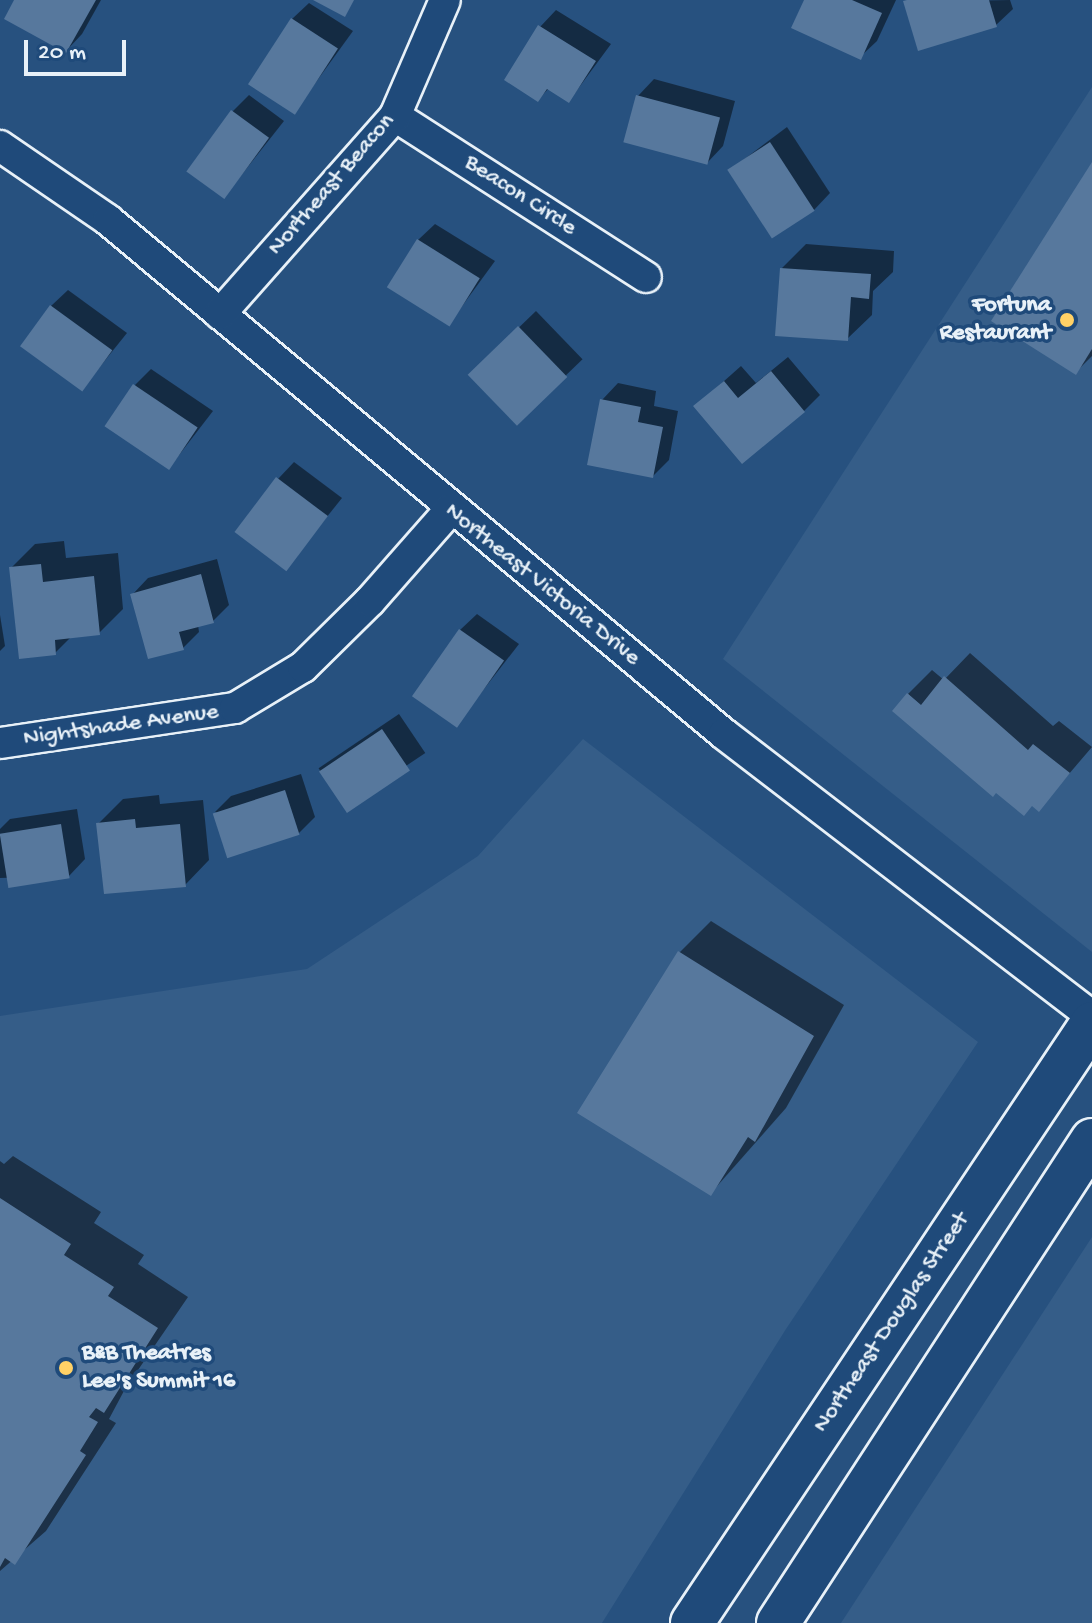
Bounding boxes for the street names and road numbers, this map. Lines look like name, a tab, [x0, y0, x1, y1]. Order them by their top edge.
street label: Northeast Beacon	[262, 108, 402, 262]
street label: Beacon Circle	[458, 149, 582, 243]
street label: Northeast Victoria Drive	[438, 497, 646, 673]
street label: Nightshade Avenue	[22, 698, 220, 754]
street label: Northeast Douglas Street	[808, 1207, 976, 1439]

